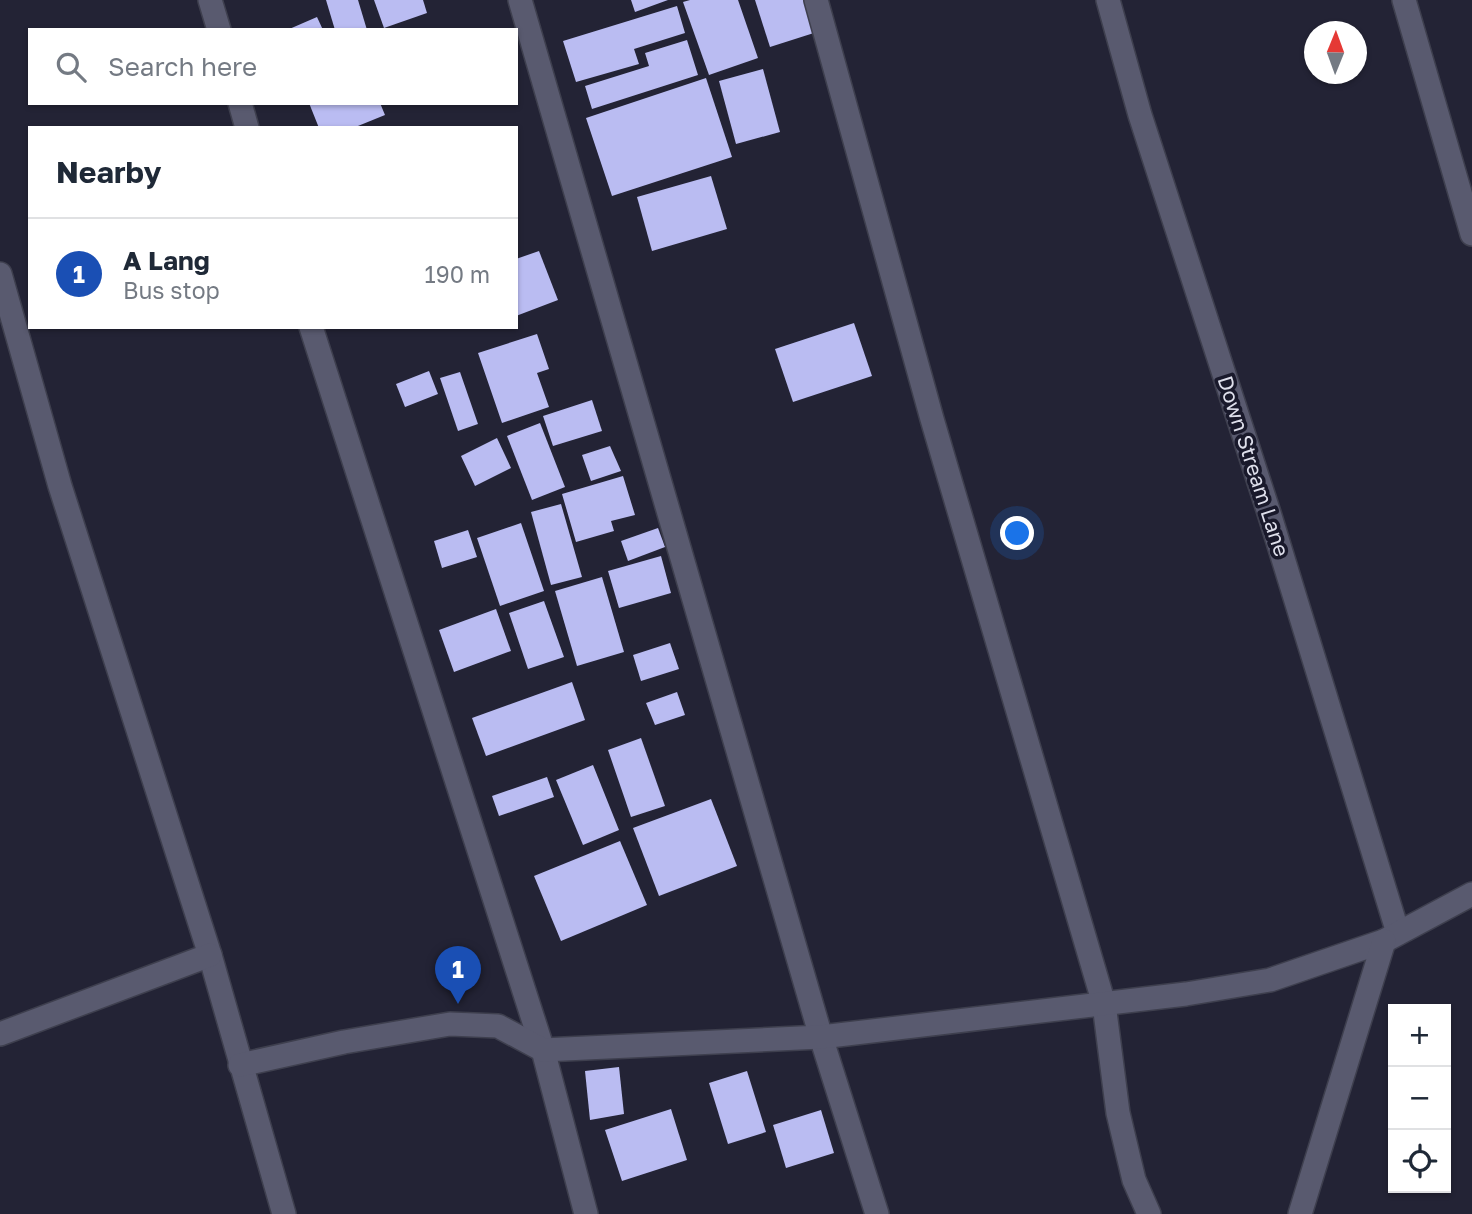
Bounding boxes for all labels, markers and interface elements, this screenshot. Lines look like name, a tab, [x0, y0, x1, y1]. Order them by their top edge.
north arrow	[1304, 21, 1367, 84]
search box	[28, 28, 518, 105]
icon: search	[52, 48, 90, 86]
text: Search here	[108, 51, 257, 82]
text: Nearby	[56, 154, 161, 190]
text: A Lang	[123, 245, 210, 276]
text: 1	[73, 260, 85, 288]
text: 190 m	[425, 260, 490, 288]
text: Bus stop	[123, 276, 220, 304]
street label: Down Stream Lane	[1212, 372, 1296, 560]
your location	[1000, 516, 1034, 550]
pin: 1	[435, 946, 481, 1004]
map controls	[1388, 1004, 1451, 1193]
button: +	[1388, 1004, 1451, 1067]
button: −	[1388, 1067, 1451, 1130]
button: locate	[1388, 1130, 1451, 1193]

